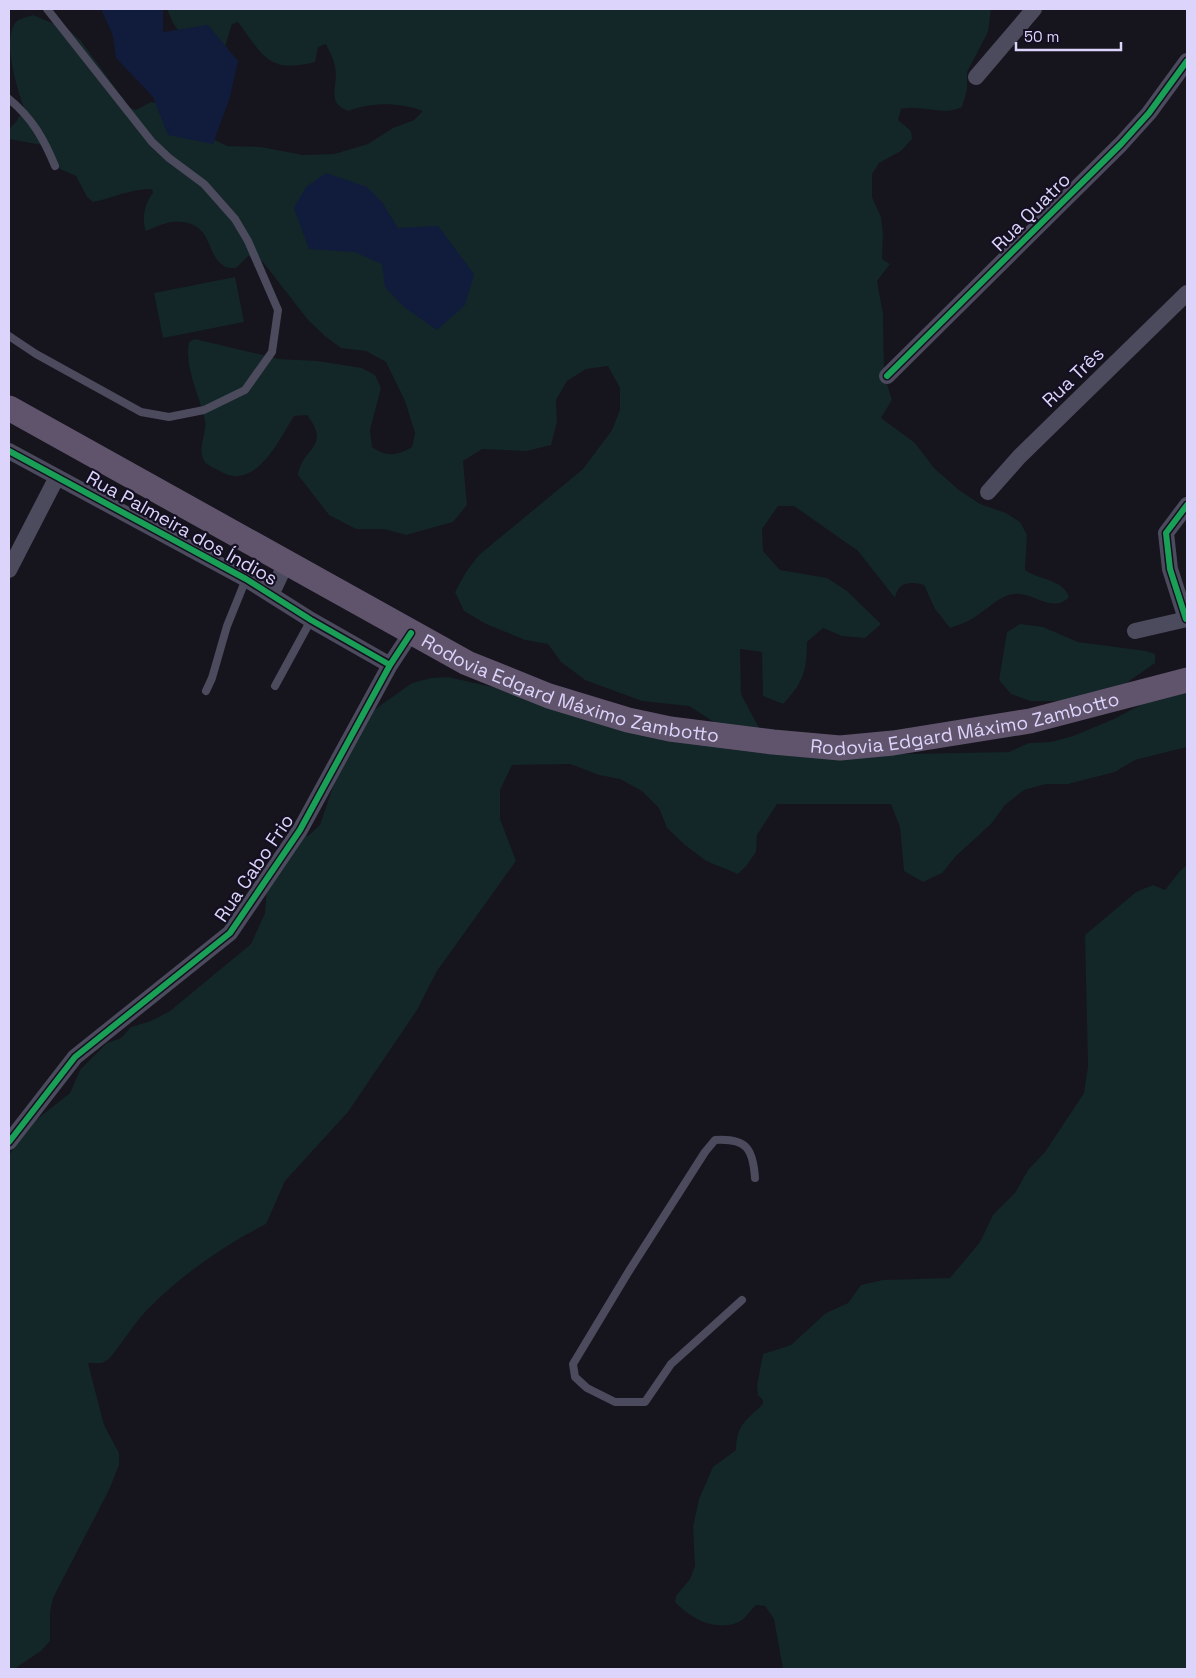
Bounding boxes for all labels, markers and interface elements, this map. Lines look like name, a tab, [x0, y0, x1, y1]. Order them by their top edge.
scale bar	[1016, 20, 1121, 52]
text: 50 m	[1024, 27, 1059, 46]
street label: Rua Quatro	[986, 167, 1076, 257]
street label: Rua Três	[1037, 341, 1109, 413]
street label: Rua Palmeira dos Índios	[82, 465, 282, 591]
street label: Rodovia Edgard Máximo Zambotto	[417, 628, 721, 748]
street label: Rodovia Edgard Máximo Zambotto	[809, 686, 1122, 761]
street label: Rua Cabo Frio	[209, 809, 299, 927]

